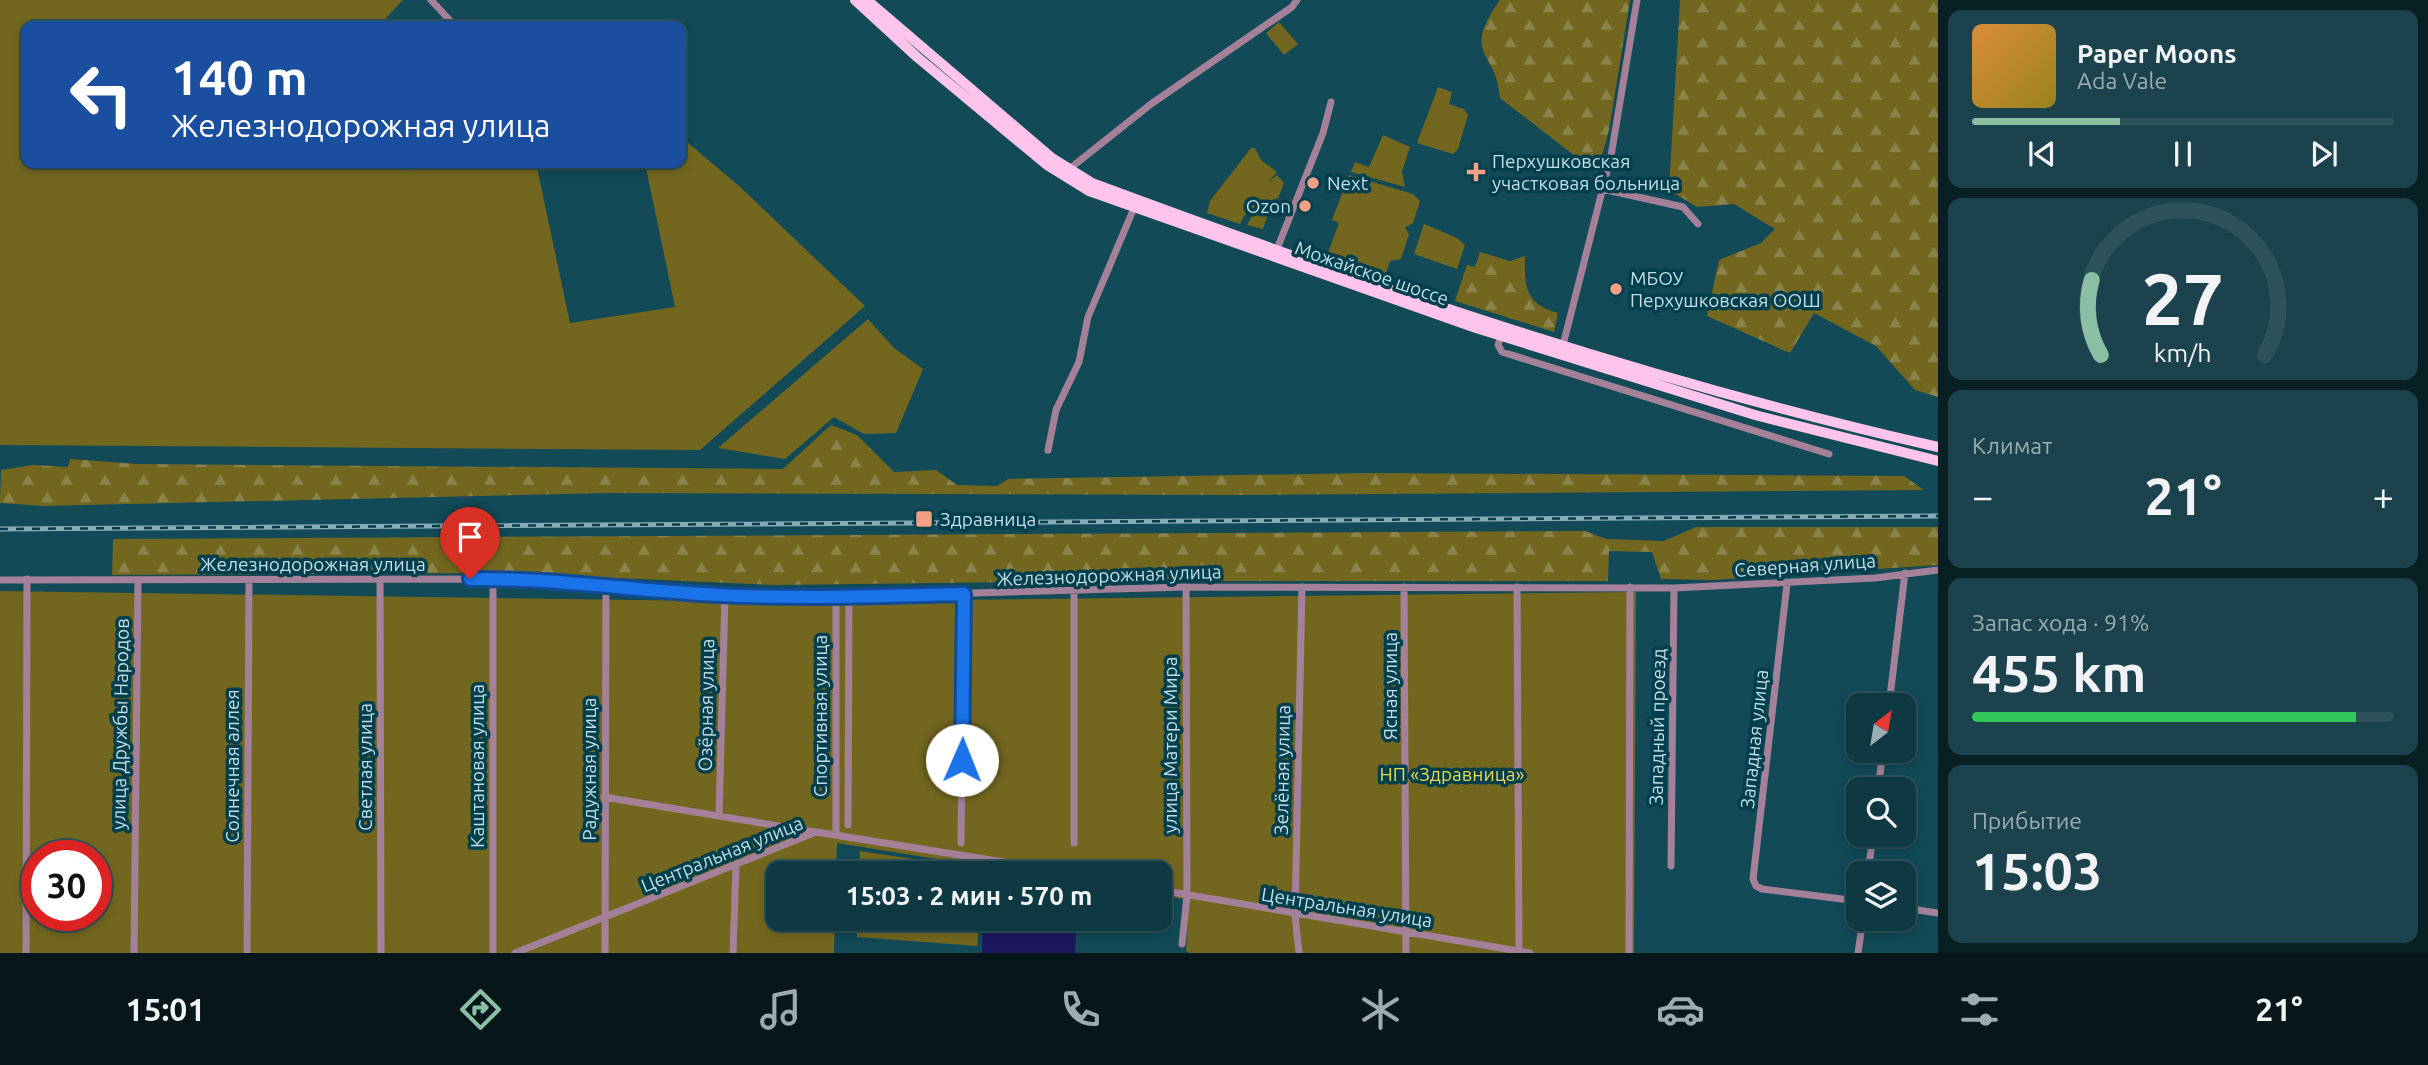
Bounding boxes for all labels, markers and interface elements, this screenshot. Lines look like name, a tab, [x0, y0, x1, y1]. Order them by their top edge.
text: Paper Moons	[2077, 39, 2236, 68]
icon: left	[56, 49, 147, 140]
text: 140 m	[171, 49, 308, 104]
text: Ada Vale	[2077, 68, 2167, 93]
text: Железнодорожная улица	[171, 107, 550, 143]
icon: previous	[2023, 135, 2061, 173]
icon: pause	[2164, 135, 2202, 173]
icon: next	[2305, 135, 2343, 173]
place label: Перхушковская участковая больница	[1492, 150, 1680, 194]
marker: Перхушковская участковая больница	[1466, 162, 1486, 182]
place label: Next	[1327, 172, 1369, 194]
marker: Next	[1305, 175, 1321, 191]
place label: Ozon	[1246, 195, 1291, 217]
marker: Ozon	[1297, 198, 1313, 214]
street label: Можайское шоссе	[1292, 236, 1452, 310]
text: 27	[2142, 257, 2224, 339]
place label: МБОУ Перхушковская ООШ	[1630, 267, 1821, 311]
marker: МБОУ Перхушковская ООШ	[1608, 281, 1624, 297]
text: km/h	[2154, 339, 2212, 367]
text: Климат	[1972, 433, 2052, 458]
text: 21°	[2144, 467, 2222, 525]
text: −	[1972, 475, 1993, 517]
text: +	[2373, 475, 2394, 517]
pin	[440, 507, 500, 579]
place label: Здравница	[940, 508, 1036, 530]
marker: Здравница	[914, 509, 934, 529]
icon: arrive	[451, 518, 489, 556]
street label: Северная улица	[1734, 549, 1876, 581]
street label: Железнодорожная улица	[200, 553, 426, 575]
street label: Железнодорожная улица	[996, 560, 1222, 590]
text: Запас хода · 91%	[1972, 610, 2149, 635]
street label: улица Дружбы Народов	[107, 618, 133, 830]
street label: Ясная улица	[1379, 632, 1401, 740]
street label: Спортивная улица	[809, 635, 831, 797]
street label: Озёрная улица	[694, 638, 718, 772]
text: 455 km	[1972, 644, 2146, 702]
street label: Западный проезд	[1645, 648, 1669, 806]
street label: улица Матери Мира	[1159, 657, 1181, 833]
street label: Западная улица	[1736, 668, 1772, 810]
street label: Каштановая улица	[466, 684, 488, 848]
street label: Солнечная аллея	[221, 689, 243, 843]
north arrow	[1846, 693, 1916, 763]
map controls	[1846, 693, 1916, 931]
street label: Радужная улица	[578, 697, 600, 841]
street label: Светлая улица	[354, 703, 376, 831]
street label: Зелёная улица	[1270, 705, 1294, 835]
position arrow	[925, 723, 999, 797]
park label: НП «Здравница»	[1380, 763, 1525, 785]
button: search	[1846, 777, 1916, 847]
text: Прибытие	[1972, 808, 2082, 833]
street label: Центральная улица	[638, 811, 806, 897]
speed limit sign: 30	[21, 840, 112, 931]
text: 15:03	[1972, 842, 2102, 900]
button: layers	[1846, 861, 1916, 931]
text: 15:03 · 2 мин · 570 m	[846, 881, 1092, 910]
street label: Центральная улица	[1260, 883, 1434, 931]
icon: directions	[456, 985, 505, 1034]
icon: music	[756, 985, 805, 1034]
icon: phone	[1056, 985, 1105, 1034]
icon: climate	[1356, 985, 1405, 1034]
icon: car	[1656, 985, 1705, 1034]
icon: filters	[1955, 985, 2004, 1034]
text: 15:01	[125, 991, 205, 1027]
text: 21°	[2255, 991, 2303, 1027]

